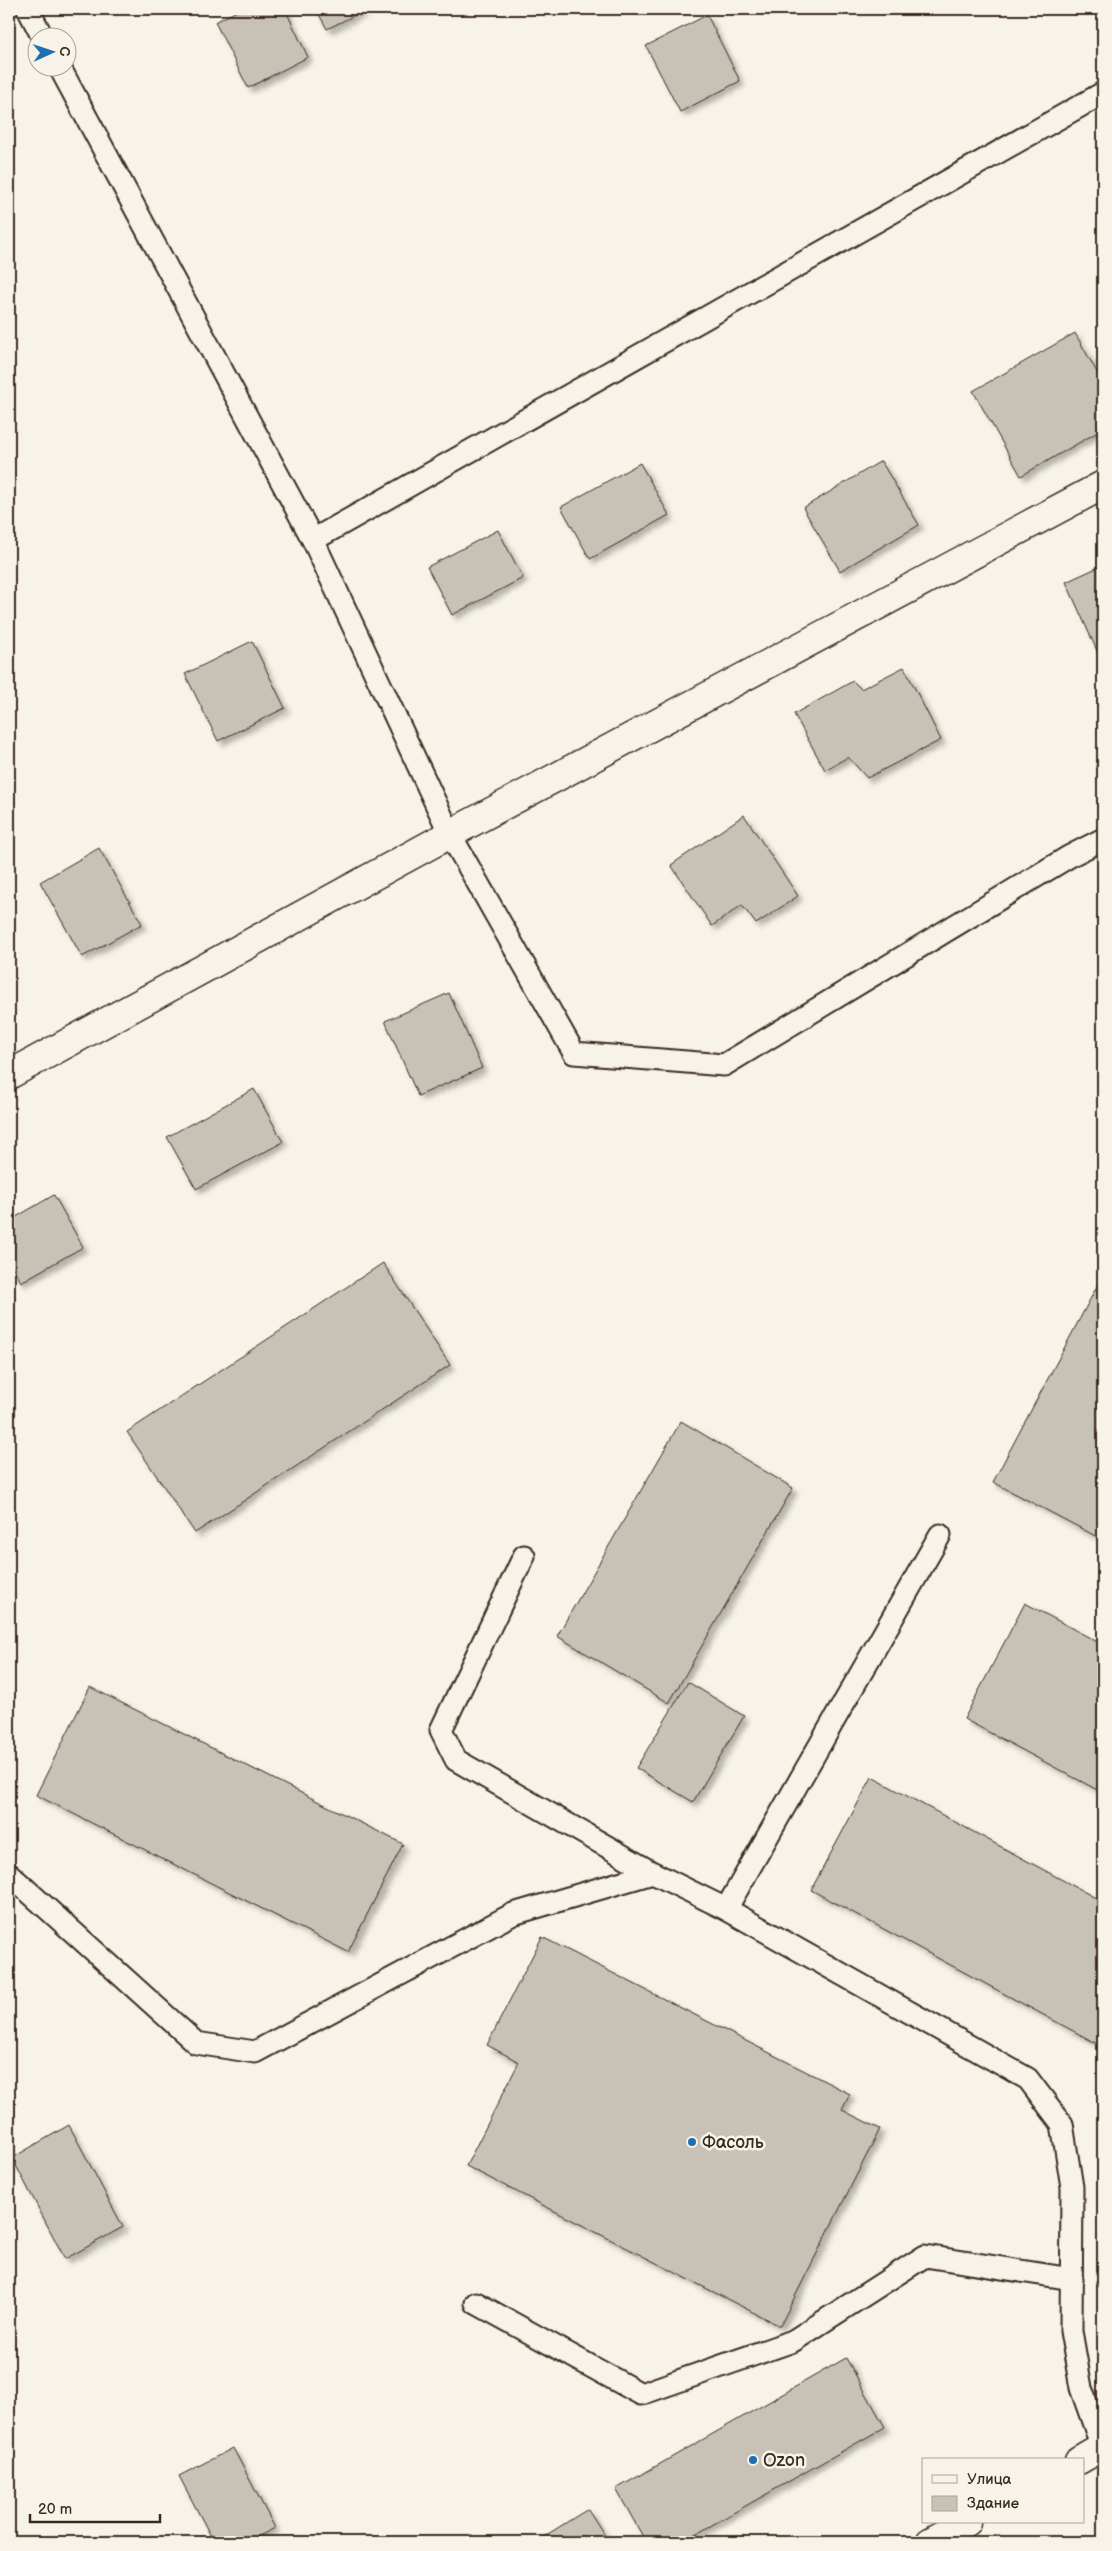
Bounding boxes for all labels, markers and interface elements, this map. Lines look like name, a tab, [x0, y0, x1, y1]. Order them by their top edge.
north arrow	[28, 28, 78, 78]
text: С	[56, 46, 73, 57]
place label: Фасоль	[702, 2132, 764, 2153]
marker: Фасоль	[686, 2136, 698, 2148]
place label: Ozon	[763, 2450, 805, 2471]
marker: Ozon	[747, 2454, 759, 2466]
legend	[922, 2458, 1084, 2524]
text: Улица	[967, 2470, 1012, 2489]
scale bar	[30, 2491, 160, 2523]
text: Здание	[967, 2494, 1019, 2513]
text: 20 m	[38, 2500, 72, 2519]

